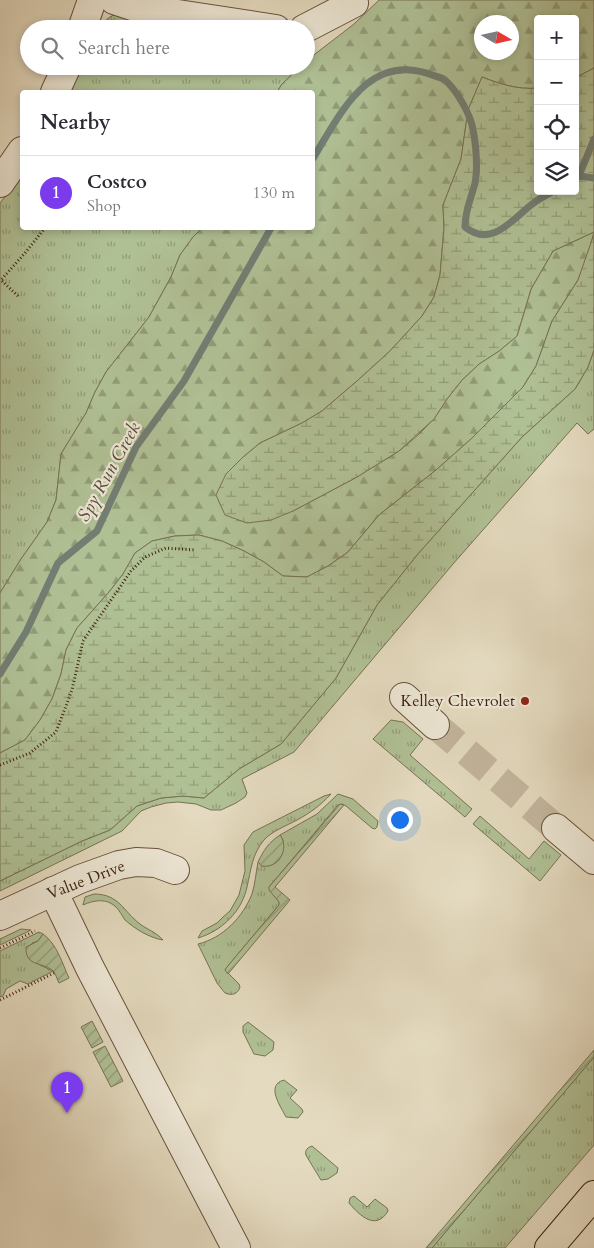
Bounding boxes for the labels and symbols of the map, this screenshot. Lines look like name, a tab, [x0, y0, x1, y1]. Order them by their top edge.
north arrow	[474, 15, 519, 60]
water label: Spy Run Creek	[71, 418, 147, 526]
place label: Kelley Chevrolet	[400, 690, 515, 712]
marker: Kelley Chevrolet	[519, 695, 531, 707]
your location	[387, 807, 413, 833]
street label: Value Drive	[44, 855, 128, 905]
pin: 1	[51, 1072, 83, 1113]

